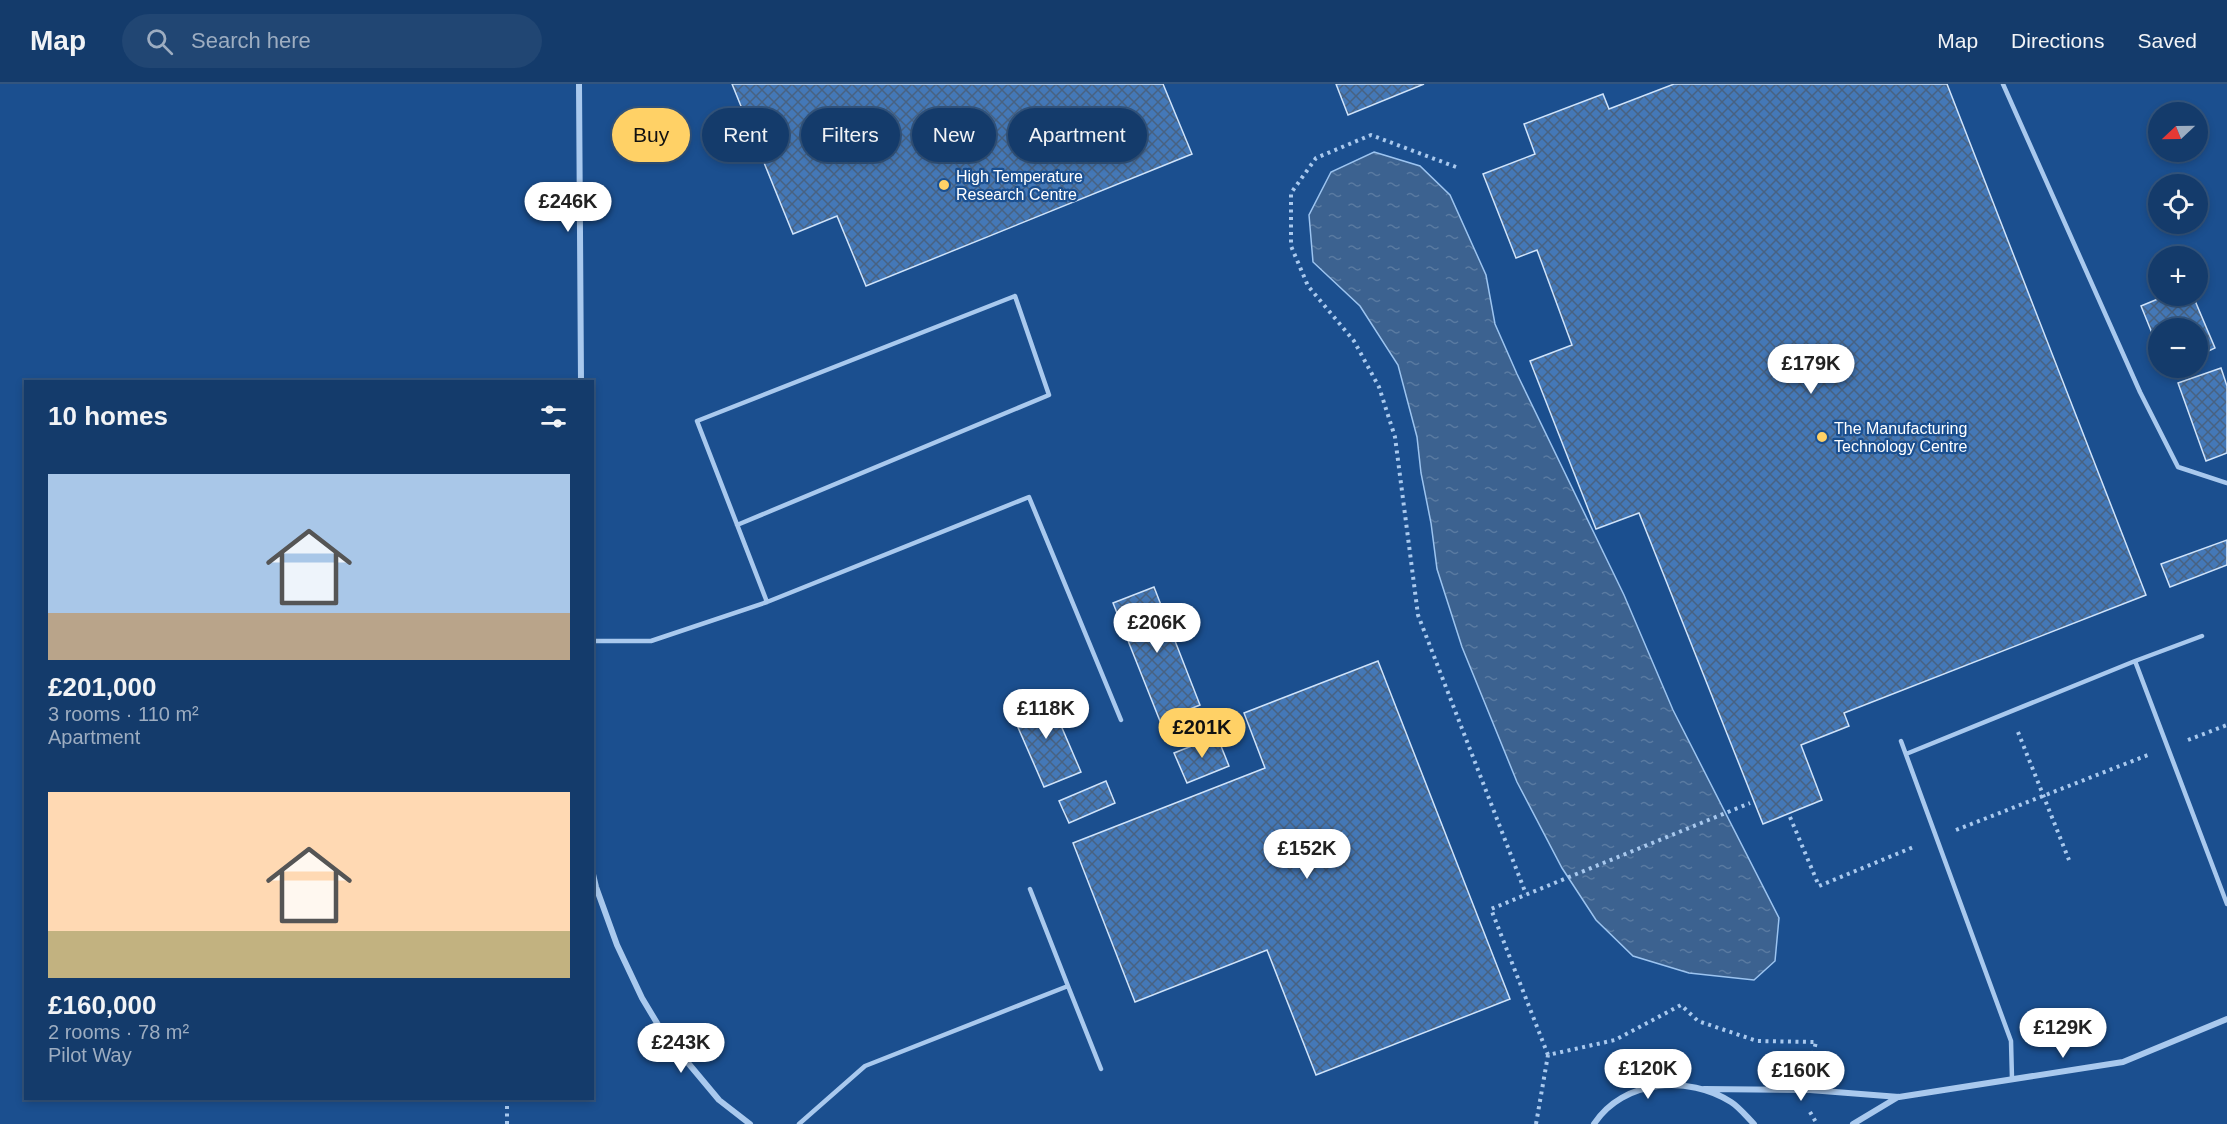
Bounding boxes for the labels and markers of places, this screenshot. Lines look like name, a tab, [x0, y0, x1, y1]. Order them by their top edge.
place label: High Temperature Research Centre	[956, 168, 1083, 203]
marker: High Temperature Research Centre	[937, 178, 951, 192]
pin: £246K	[526, 182, 610, 233]
pin: £179K	[1769, 344, 1853, 395]
place label: The Manufacturing Technology Centre	[1834, 420, 1968, 455]
marker: The Manufacturing Technology Centre	[1815, 430, 1829, 444]
pin: £206K	[1115, 603, 1199, 654]
pin: £118K	[1004, 689, 1088, 740]
pin: £201K	[1160, 708, 1244, 759]
pin: £152K	[1265, 829, 1349, 880]
pin: £129K	[2021, 1008, 2105, 1059]
pin: £243K	[639, 1023, 723, 1074]
pin: £120K	[1606, 1049, 1690, 1100]
pin: £160K	[1759, 1051, 1843, 1102]

